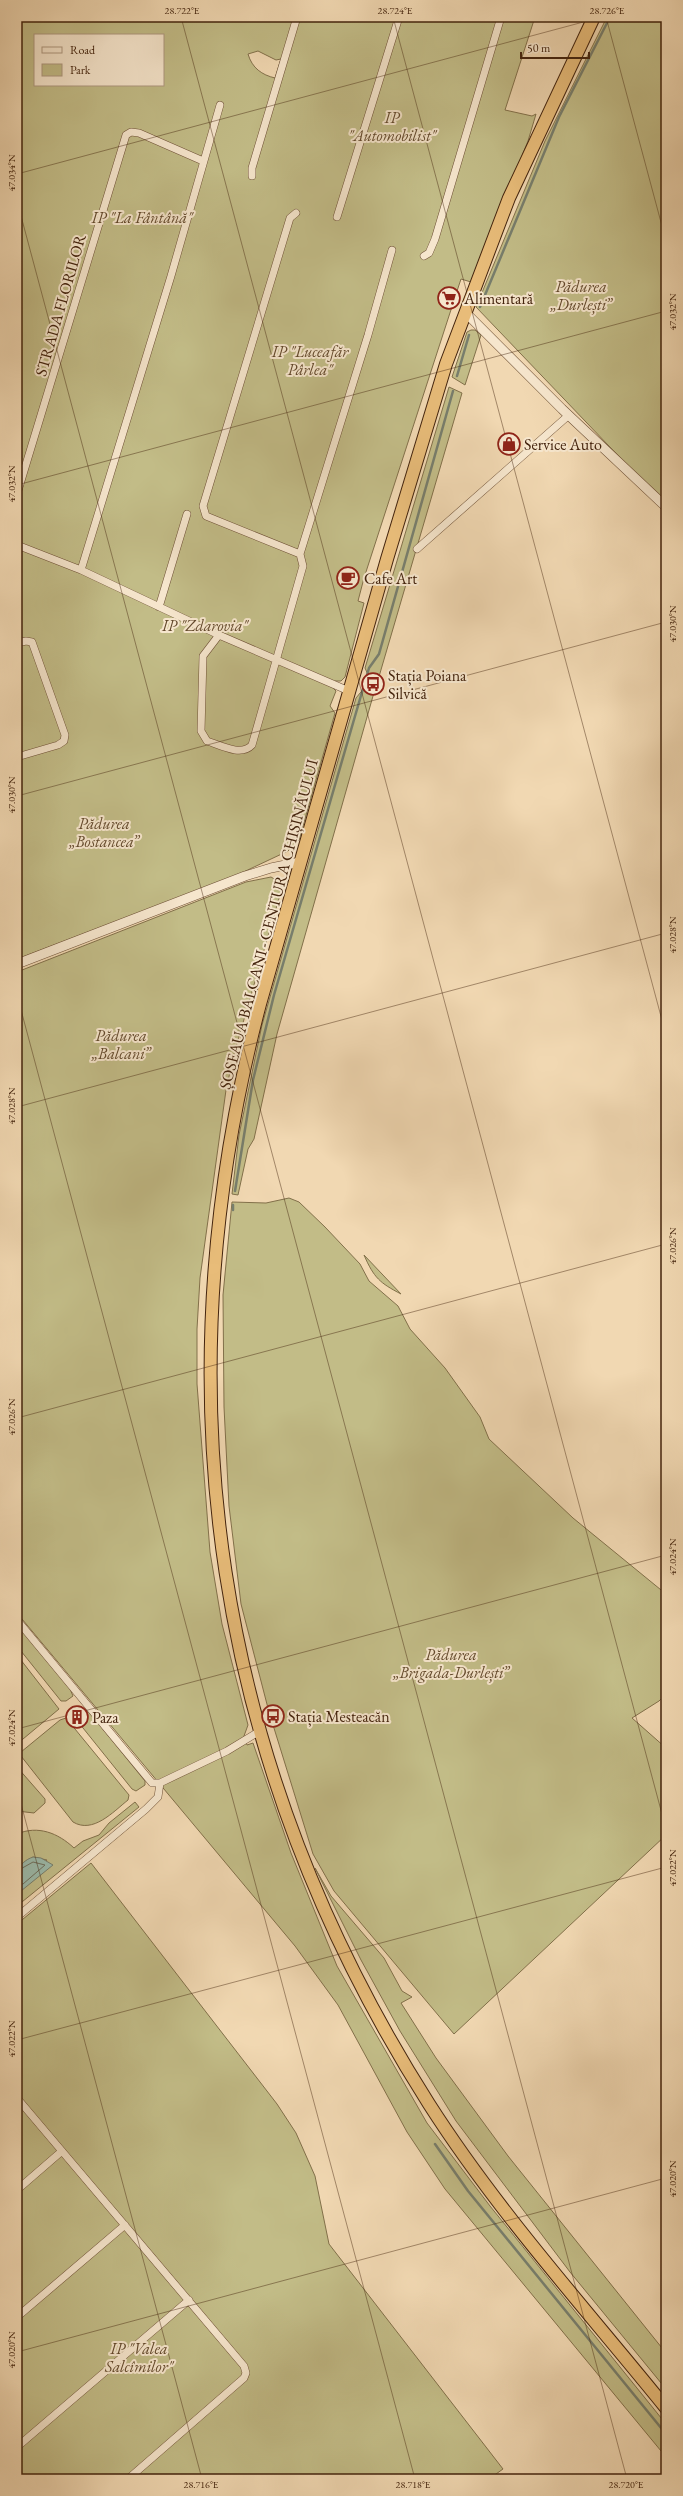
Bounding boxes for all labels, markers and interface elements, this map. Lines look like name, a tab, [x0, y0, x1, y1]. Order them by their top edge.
text: 28.722°E	[165, 4, 200, 17]
text: 28.724°E	[378, 4, 413, 17]
text: 28.726°E	[590, 4, 625, 17]
legend	[34, 34, 164, 86]
scale bar	[521, 34, 589, 60]
text: 50 m	[527, 40, 551, 56]
text: Road	[70, 42, 96, 58]
text: Park	[70, 62, 91, 78]
park label: IP "Automobilist"	[348, 107, 438, 146]
text: 47.034°N	[5, 154, 18, 192]
park label: IP "La Fântână"	[90, 207, 194, 228]
street label: STRADA FLORILOR	[30, 231, 91, 379]
park label: Pădurea „Durlești”	[549, 276, 613, 315]
supermarket icon: Alimentară	[436, 285, 462, 311]
place label: Alimentară	[463, 288, 534, 309]
text: 47.032°N	[666, 293, 679, 331]
park label: IP "Luceafăr Pârlea"	[271, 341, 349, 380]
shop icon: Service Auto	[496, 431, 522, 457]
place label: Service Auto	[524, 434, 602, 455]
text: 47.032°N	[5, 465, 18, 503]
cafe icon: Cafe Art	[335, 565, 361, 591]
place label: Cafe Art	[364, 568, 417, 589]
text: 47.030°N	[666, 605, 679, 643]
park label: IP "Zdarovia"	[161, 615, 250, 636]
place label: Stația Poiana Silvică	[388, 665, 467, 704]
bus stop icon: Stația Poiana Silvică	[360, 671, 386, 697]
street label: ȘOSEAUA BALCANI - CENTURA CHIȘINĂULUI	[214, 756, 323, 1092]
text: 47.030°N	[5, 776, 18, 814]
park label: Pădurea „Bostancea”	[68, 813, 141, 852]
text: 47.028°N	[666, 916, 679, 954]
park label: Pădurea „Balcani”	[91, 1025, 152, 1064]
text: 47.028°N	[5, 1087, 18, 1125]
text: 47.026°N	[666, 1227, 679, 1265]
text: 47.026°N	[5, 1398, 18, 1436]
text: 47.024°N	[666, 1538, 679, 1576]
park label: Pădurea „Brigada-Durlești”	[392, 1644, 511, 1683]
bus stop icon: Stația Mesteacăn	[260, 1703, 286, 1729]
building icon: Paza	[64, 1704, 90, 1730]
place label: Stația Mesteacăn	[288, 1706, 390, 1727]
place label: Paza	[92, 1707, 119, 1728]
text: 47.024°N	[5, 1709, 18, 1747]
text: 47.022°N	[666, 1849, 679, 1887]
text: 47.022°N	[5, 2020, 18, 2058]
text: 47.020°N	[666, 2160, 679, 2198]
text: 47.020°N	[5, 2331, 18, 2369]
park label: IP "Valea Salcîmilor"	[104, 2338, 175, 2377]
text: 28.716°E	[184, 2478, 219, 2491]
text: 28.718°E	[396, 2478, 431, 2491]
text: 28.720°E	[609, 2478, 644, 2491]

